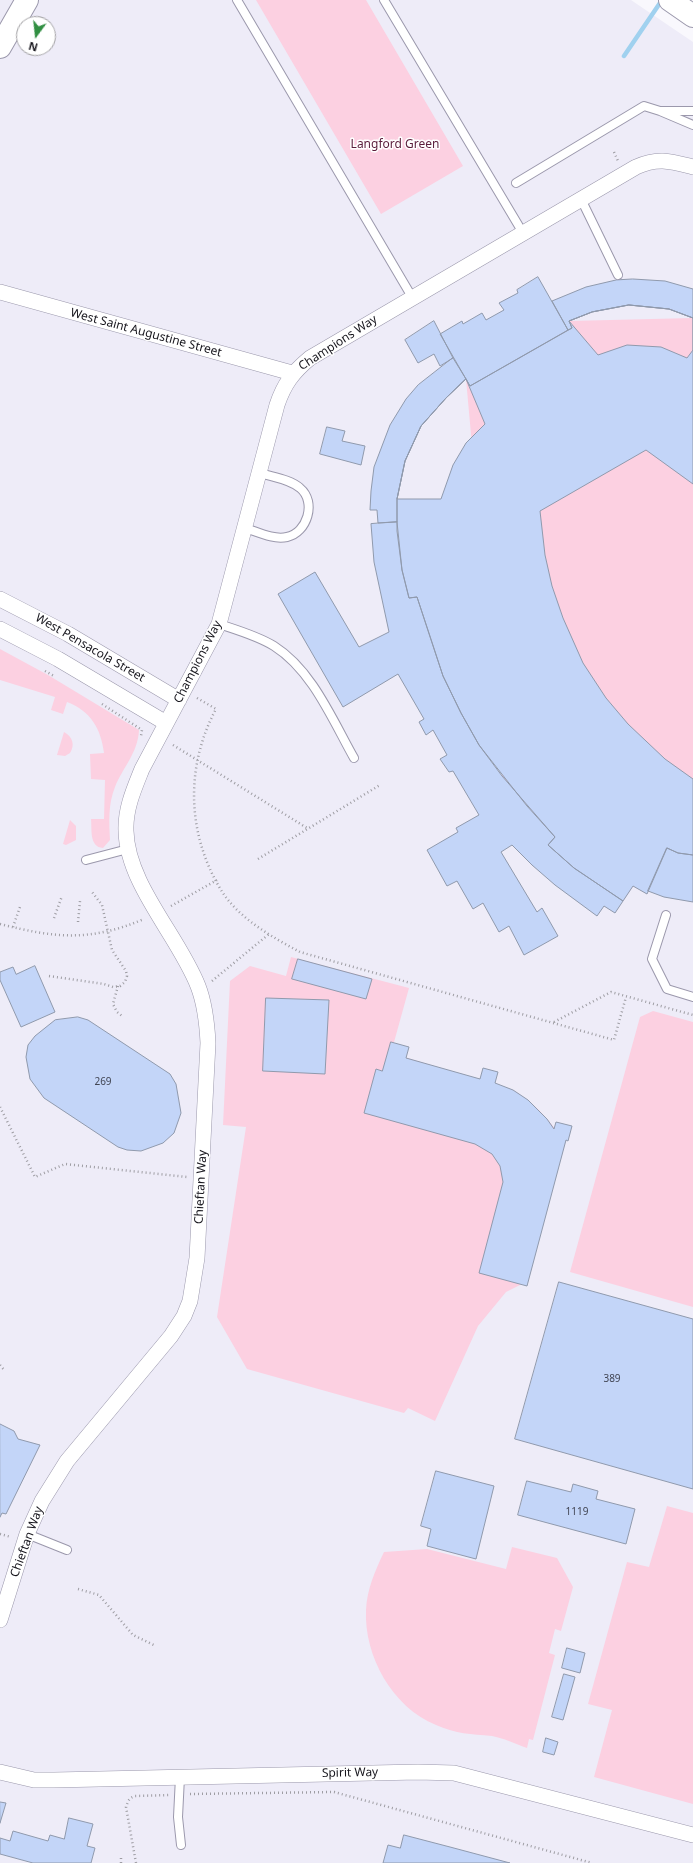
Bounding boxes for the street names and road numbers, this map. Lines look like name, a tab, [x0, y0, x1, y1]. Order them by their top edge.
street label: West Saint Augustine Street	[69, 306, 223, 360]
street label: Champions Way	[296, 312, 380, 374]
street label: West Pensacola Street	[33, 611, 147, 685]
street label: Champions Way	[171, 618, 225, 706]
street label: Chieftan Way	[192, 1149, 210, 1225]
street label: Chieftan Way	[8, 1505, 46, 1579]
street label: Spirit Way	[322, 1765, 378, 1781]

